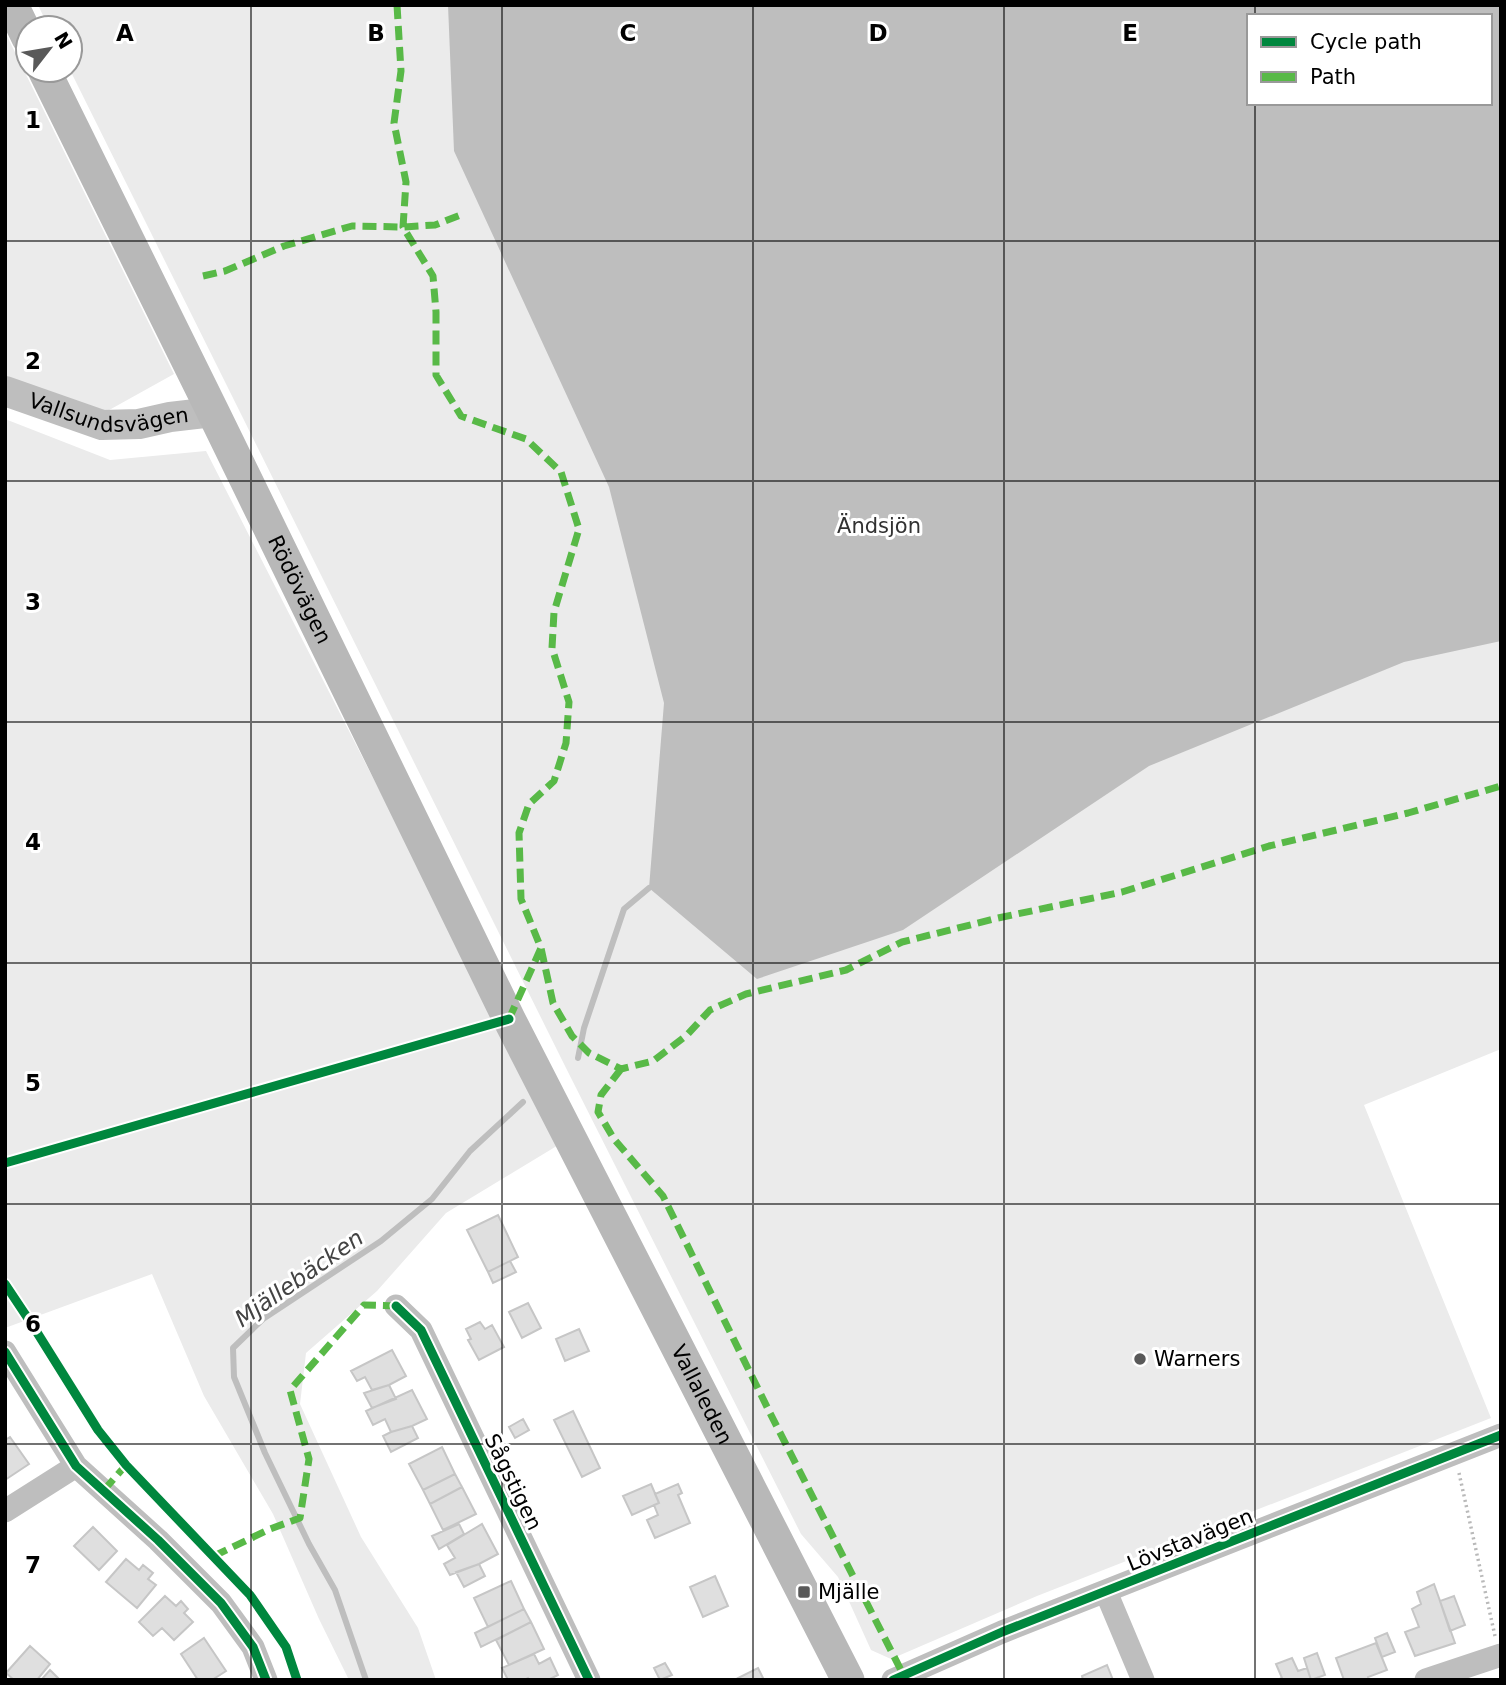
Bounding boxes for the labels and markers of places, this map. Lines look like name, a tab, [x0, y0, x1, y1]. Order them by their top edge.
place label: Warners	[1154, 1347, 1240, 1371]
marker: Warners	[1132, 1351, 1148, 1367]
place label: Mjälle	[818, 1580, 879, 1604]
marker: Mjälle	[796, 1584, 812, 1600]

